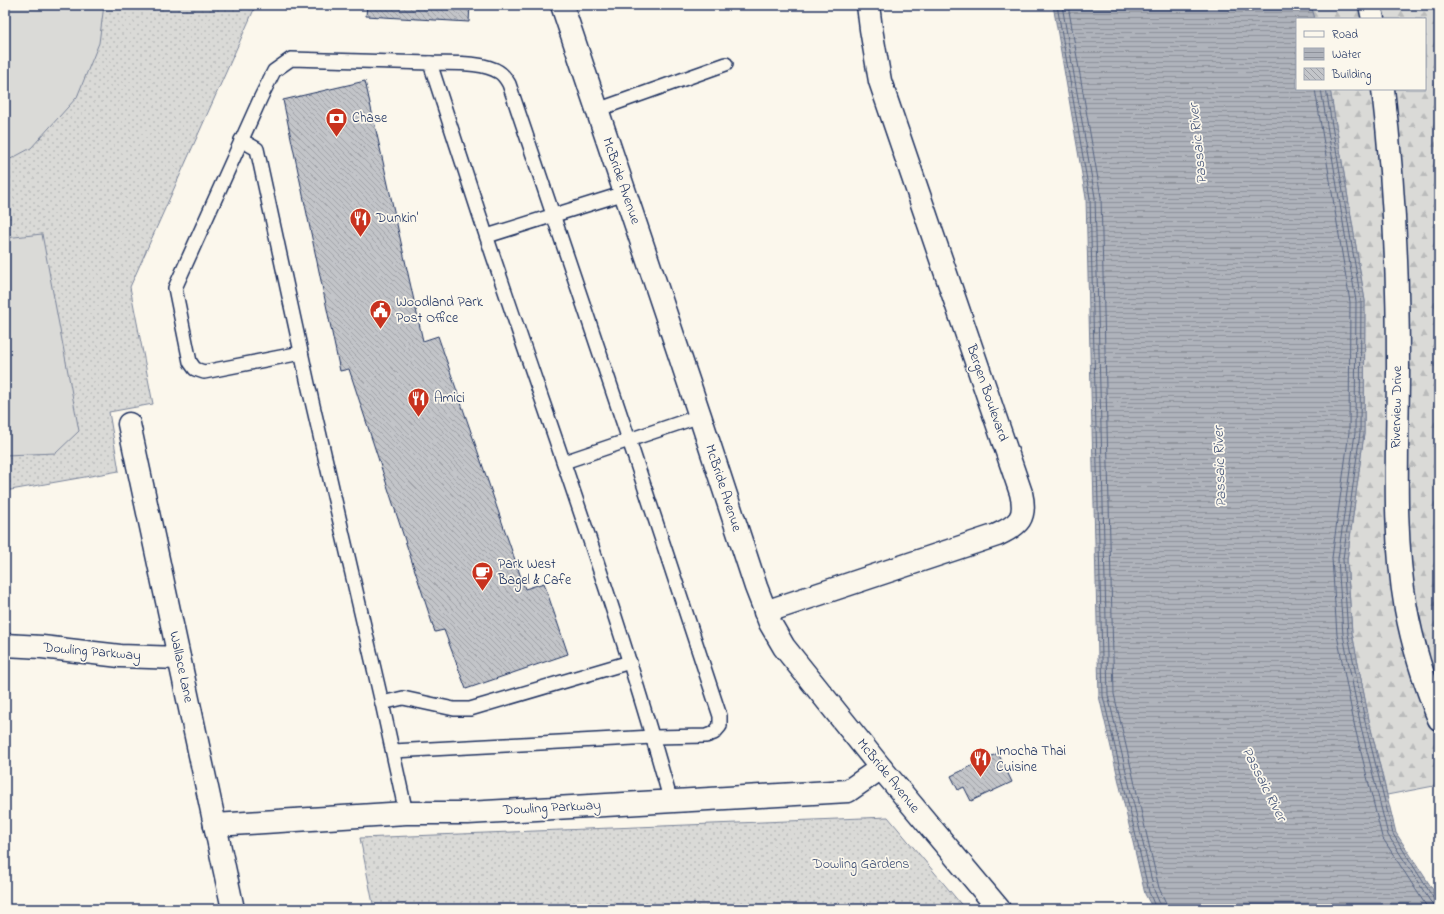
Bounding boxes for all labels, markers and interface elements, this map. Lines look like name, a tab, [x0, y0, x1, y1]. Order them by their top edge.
legend	[1296, 18, 1426, 90]
text: Road	[1332, 26, 1358, 44]
text: Water	[1332, 46, 1361, 64]
text: Building	[1331, 66, 1371, 85]
water label: Passaic River	[1183, 100, 1213, 185]
bank icon: Chase	[323, 105, 349, 138]
place label: Chase	[352, 108, 388, 129]
street label: McBride Avenue	[596, 135, 646, 228]
restaurant icon: Dunkin'	[347, 205, 373, 238]
place label: Dunkin'	[375, 208, 419, 229]
place label: Woodland Park Post Office	[396, 292, 484, 329]
public building icon: Woodland Park Post Office	[368, 297, 394, 330]
street label: Bergen Boulevard	[959, 341, 1013, 445]
street label: Riverview Drive	[1386, 365, 1408, 449]
restaurant icon: Amici	[406, 385, 432, 418]
place label: Amici	[434, 388, 465, 409]
water label: Passaic River	[1208, 424, 1232, 508]
street label: McBride Avenue	[699, 442, 747, 535]
place label: Park West Bagel & Cafe	[497, 554, 572, 592]
cafe icon: Park West Bagel & Cafe	[469, 559, 495, 592]
street label: Wallace Lane	[163, 629, 199, 705]
street label: Dowling Parkway	[41, 637, 142, 668]
street label: McBride Avenue	[851, 734, 925, 818]
place label: Imocha Thai Cuisine	[996, 741, 1066, 778]
water label: Passaic River	[1236, 743, 1293, 827]
restaurant icon: Imocha Thai Cuisine	[968, 746, 994, 779]
street label: Dowling Parkway	[502, 795, 602, 822]
park label: Dowling Gardens	[812, 854, 909, 876]

